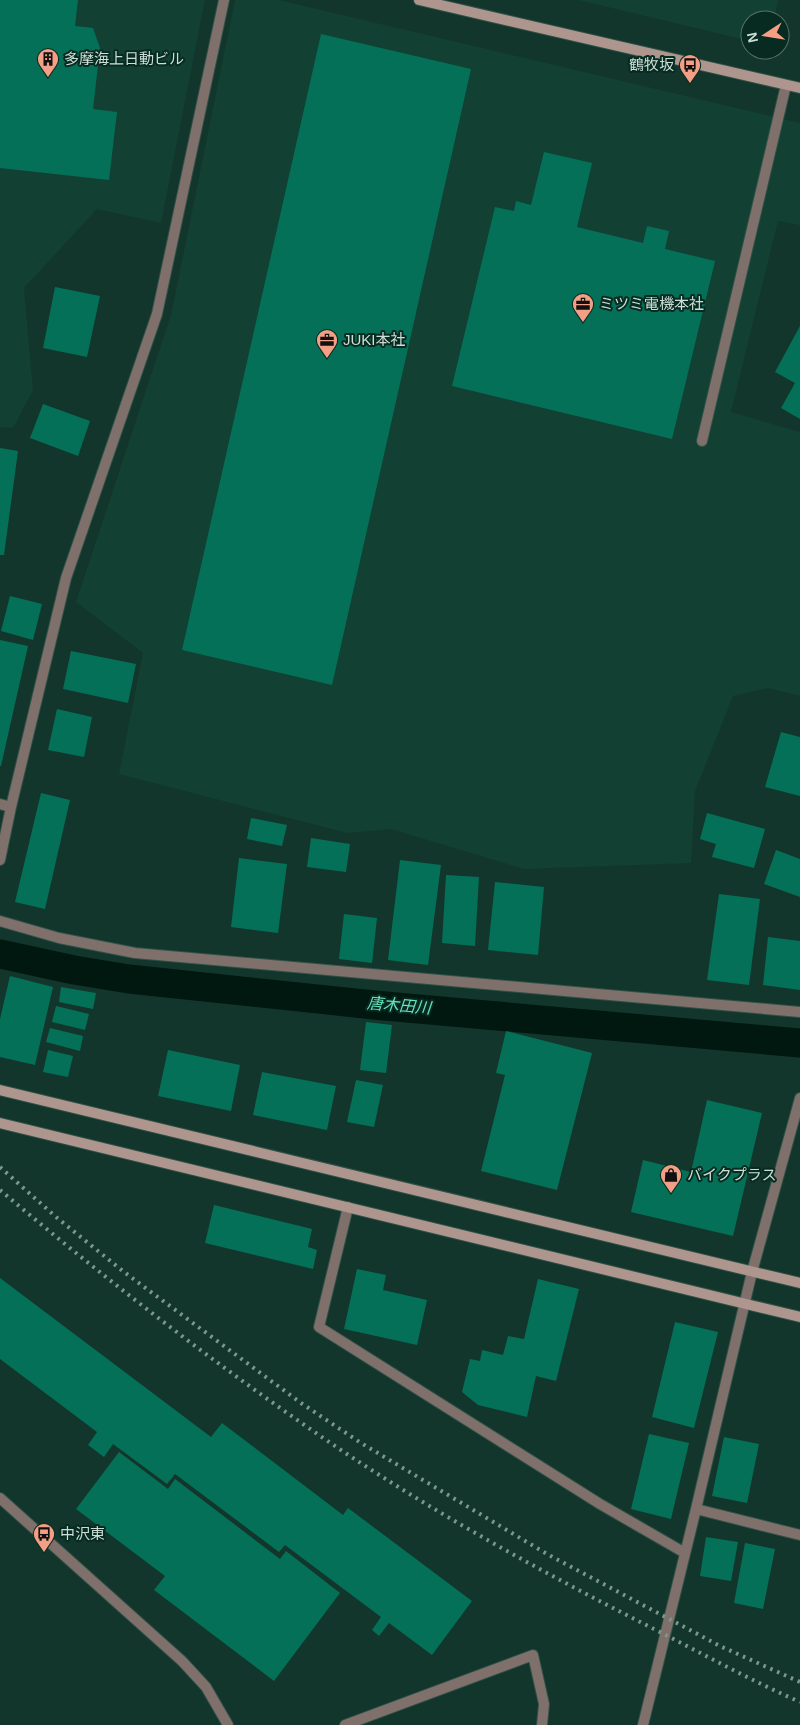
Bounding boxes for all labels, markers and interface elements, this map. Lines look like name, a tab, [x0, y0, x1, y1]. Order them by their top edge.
north arrow	[740, 10, 790, 60]
text: N	[743, 31, 761, 44]
building icon: 多摩海上日動ビル	[36, 47, 60, 78]
place label: 多摩海上日動ビル	[64, 50, 184, 67]
bus stop icon: 鶴牧坂	[678, 53, 702, 84]
place label: 鶴牧坂	[629, 56, 674, 73]
office icon: ミツミ電機本社	[571, 292, 595, 323]
place label: ミツミ電機本社	[599, 295, 704, 312]
office icon: JUKI本社	[315, 328, 339, 359]
place label: JUKI本社	[343, 331, 406, 348]
water label: 唐木田川	[366, 994, 434, 1017]
shop icon: バイクプラス	[659, 1163, 683, 1194]
place label: バイクプラス	[687, 1166, 776, 1183]
bus stop icon: 中沢東	[32, 1522, 56, 1553]
place label: 中沢東	[60, 1525, 105, 1542]

